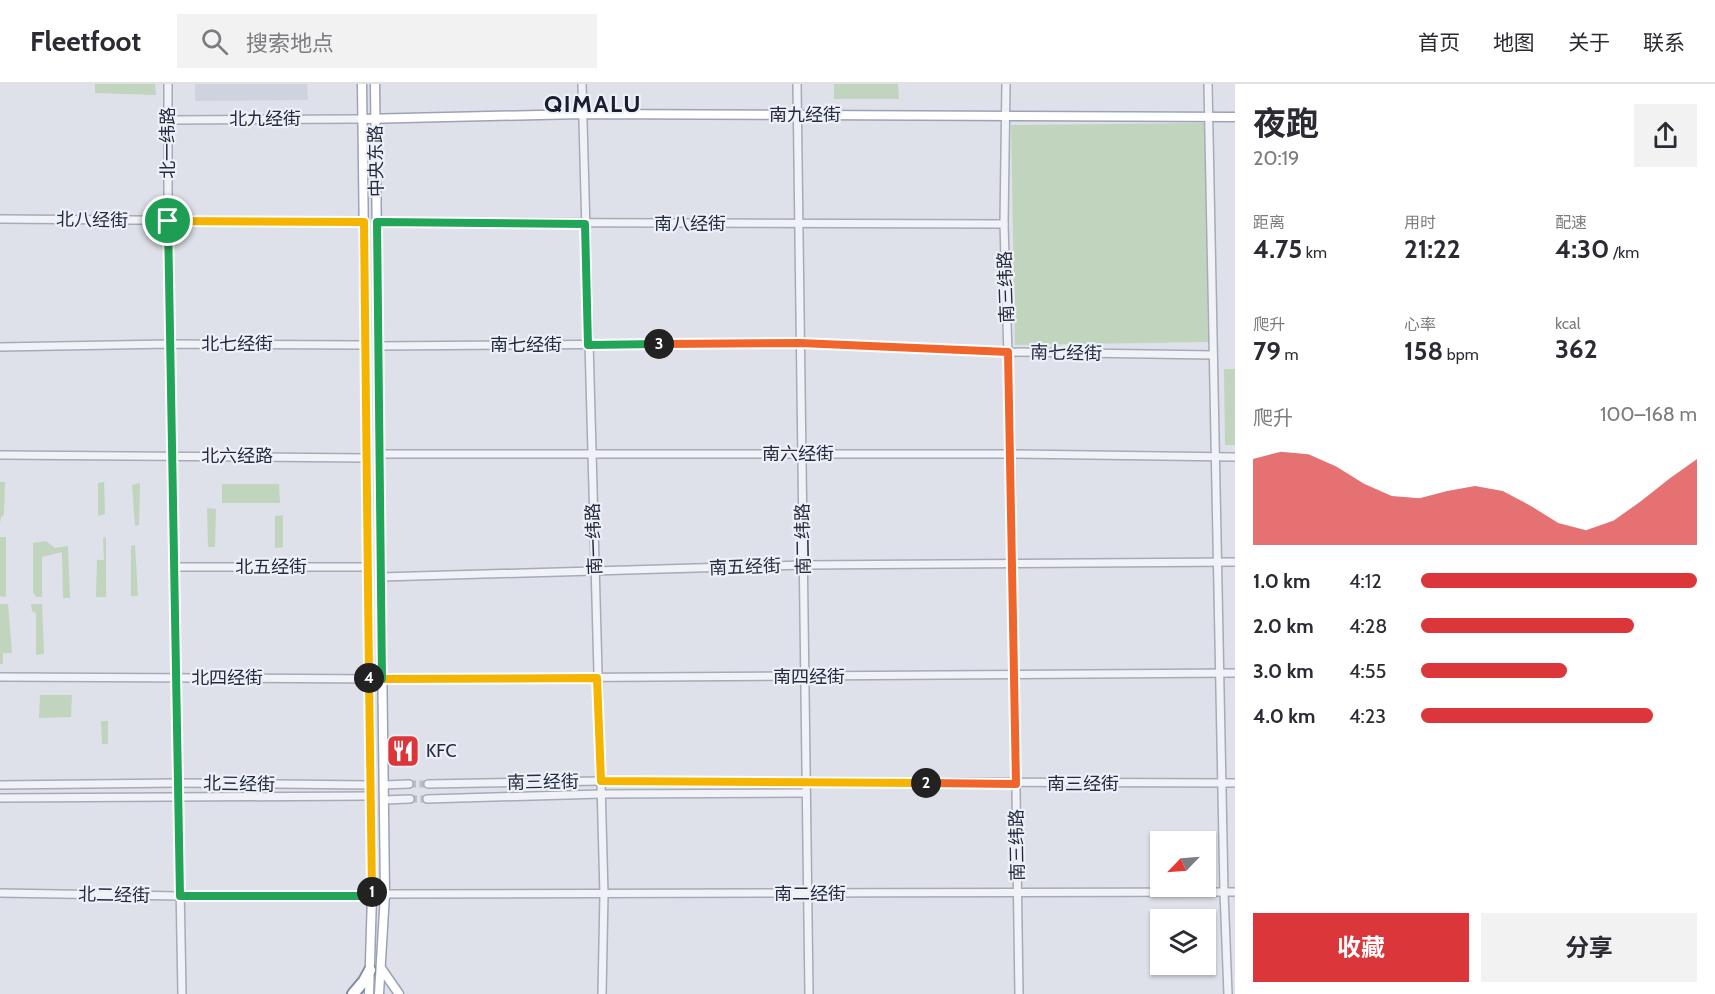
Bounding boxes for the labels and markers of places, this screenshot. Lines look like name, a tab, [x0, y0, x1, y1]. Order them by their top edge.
pin	[142, 195, 193, 246]
pin: 3	[644, 329, 674, 359]
pin: 4	[354, 663, 384, 693]
restaurant icon: KFC	[385, 733, 421, 769]
place label: KFC	[426, 740, 457, 762]
pin: 2	[911, 768, 941, 798]
pin: 1	[357, 877, 387, 907]

